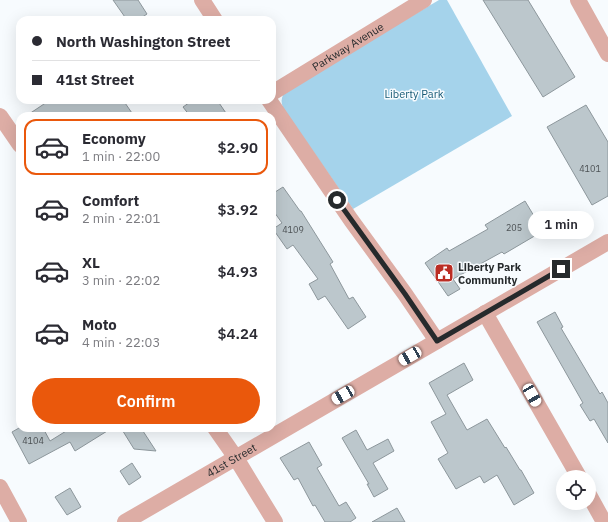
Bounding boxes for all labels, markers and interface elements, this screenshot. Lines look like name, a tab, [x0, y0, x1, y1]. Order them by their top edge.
street label: Parkway Avenue	[310, 19, 386, 74]
text: North Washington Street	[56, 32, 231, 51]
text: 41st Street	[56, 70, 134, 89]
park label: Liberty Park	[385, 87, 444, 101]
icon: car	[34, 129, 70, 165]
text: Economy	[82, 129, 146, 148]
text: $2.90	[218, 138, 258, 157]
text: 1 min · 22:00	[82, 148, 160, 165]
house number: 4101	[579, 163, 601, 174]
icon: car	[34, 191, 70, 227]
text: Comfort	[82, 191, 139, 210]
route start	[328, 191, 346, 209]
text: $3.92	[218, 200, 258, 219]
text: 2 min · 22:01	[82, 210, 160, 227]
callout: 1 min	[528, 211, 594, 239]
text: 1 min	[544, 216, 578, 233]
house number: 205	[506, 222, 522, 233]
house number: 4109	[282, 224, 304, 235]
icon: car	[34, 253, 70, 289]
text: XL	[82, 253, 100, 272]
place label: Liberty Park Community	[458, 260, 522, 287]
route end	[552, 260, 570, 278]
text: $4.93	[218, 262, 258, 281]
public building icon: Liberty Park Community	[433, 262, 455, 284]
text: 3 min · 22:02	[82, 272, 160, 289]
icon: car	[34, 315, 70, 351]
text: Moto	[82, 315, 117, 334]
text: $4.24	[218, 324, 258, 343]
text: 4 min · 22:03	[82, 334, 160, 351]
car	[397, 345, 423, 367]
button: Confirm	[32, 378, 260, 424]
car	[521, 382, 543, 408]
car	[330, 384, 356, 406]
house number: 4104	[22, 435, 44, 446]
street label: 41st Street	[204, 440, 259, 480]
map controls	[556, 470, 596, 510]
button: locate	[556, 470, 596, 510]

